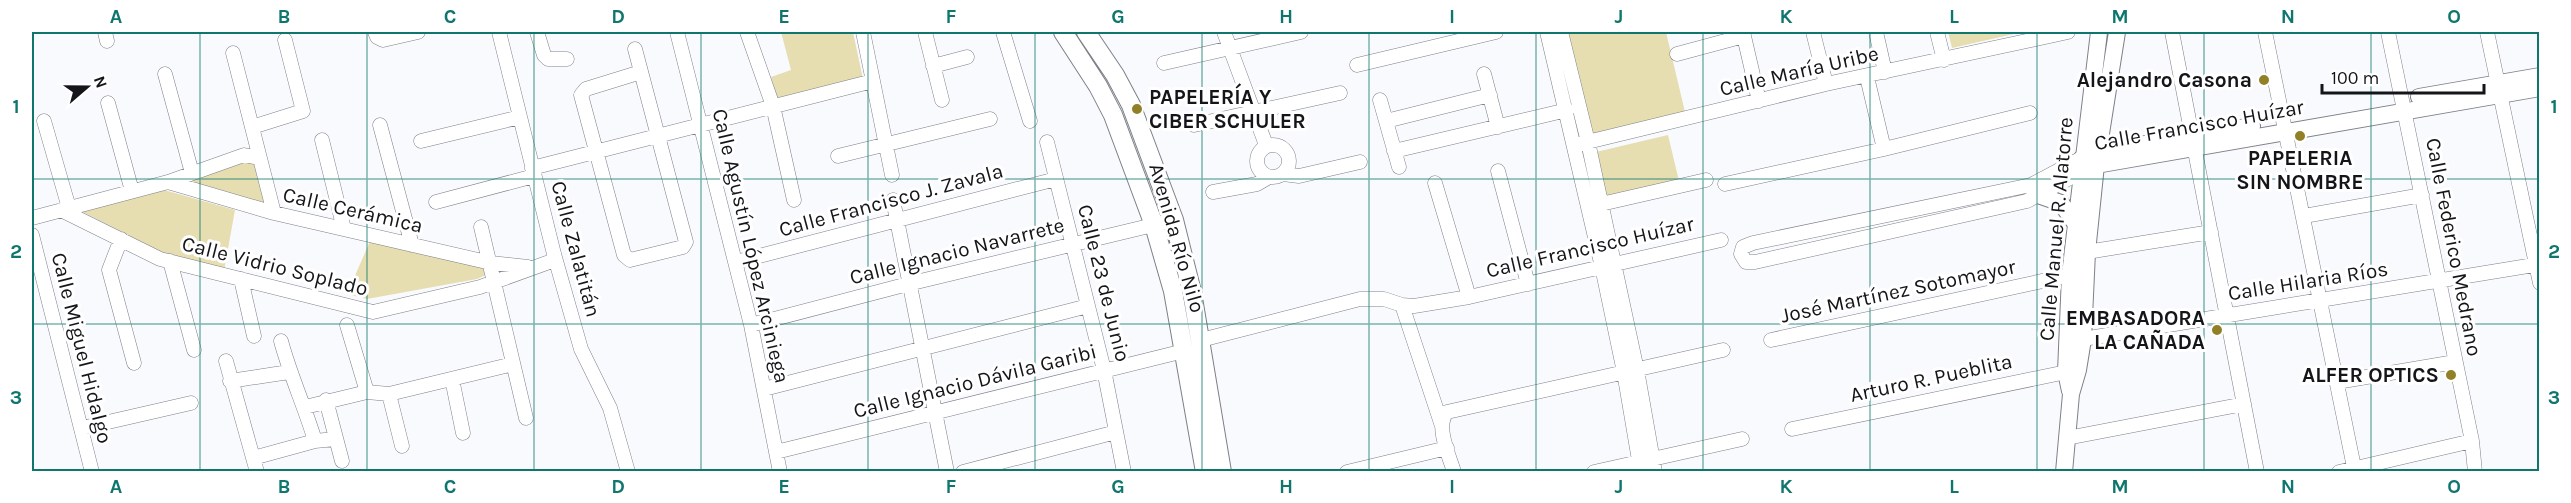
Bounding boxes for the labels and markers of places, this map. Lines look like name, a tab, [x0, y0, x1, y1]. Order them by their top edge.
place label: Alejandro Casona	[2077, 68, 2252, 92]
marker: Alejandro Casona	[2257, 73, 2271, 87]
place label: PAPELERÍA Y CIBER SCHULER	[1149, 83, 1306, 133]
marker: PAPELERÍA Y CIBER SCHULER	[1130, 102, 1144, 116]
marker: PAPELERIA SIN NOMBRE	[2293, 129, 2307, 143]
place label: PAPELERIA SIN NOMBRE	[2236, 146, 2364, 194]
place label: EMBASADORA LA CAÑADA	[2066, 306, 2205, 354]
marker: EMBASADORA LA CAÑADA	[2210, 323, 2224, 337]
place label: ALFER OPTICS	[2302, 363, 2439, 387]
marker: ALFER OPTICS	[2444, 368, 2458, 382]

